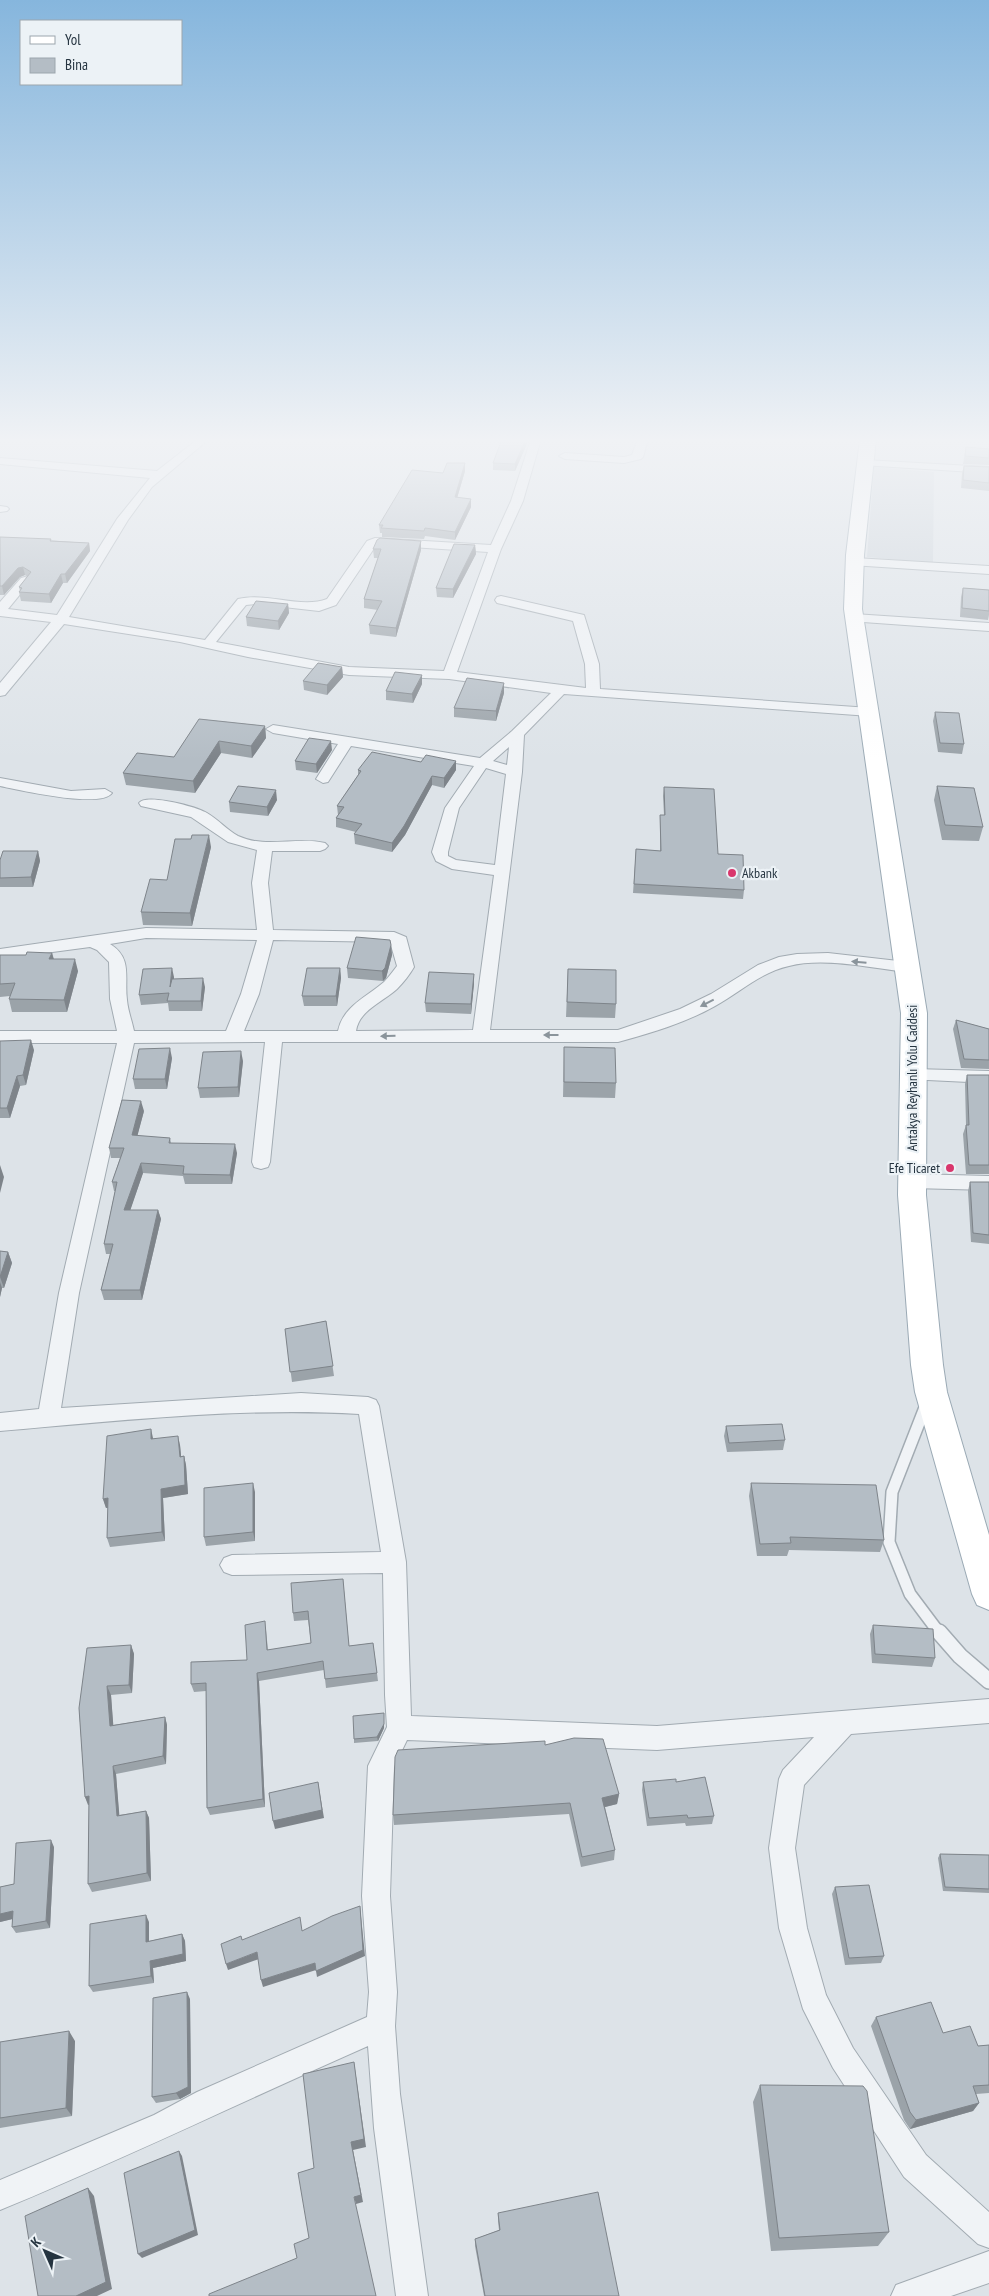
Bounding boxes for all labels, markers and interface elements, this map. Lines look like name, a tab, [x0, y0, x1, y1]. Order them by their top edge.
legend	[20, 20, 182, 85]
text: Yol	[65, 30, 81, 49]
text: Bina	[65, 55, 88, 74]
place label: Akbank	[742, 864, 778, 882]
marker: Akbank	[726, 867, 738, 879]
one-way arrow	[850, 958, 866, 966]
one-way arrow	[700, 999, 715, 1007]
street label: Antakya Reyhanlı Yolu Caddesi	[903, 1005, 921, 1151]
one-way arrow	[543, 1031, 559, 1039]
one-way arrow	[380, 1032, 396, 1040]
place label: Efe Ticaret	[889, 1159, 940, 1177]
marker: Efe Ticaret	[944, 1162, 956, 1174]
north arrow	[20, 2226, 70, 2276]
text: K	[27, 2232, 45, 2251]

